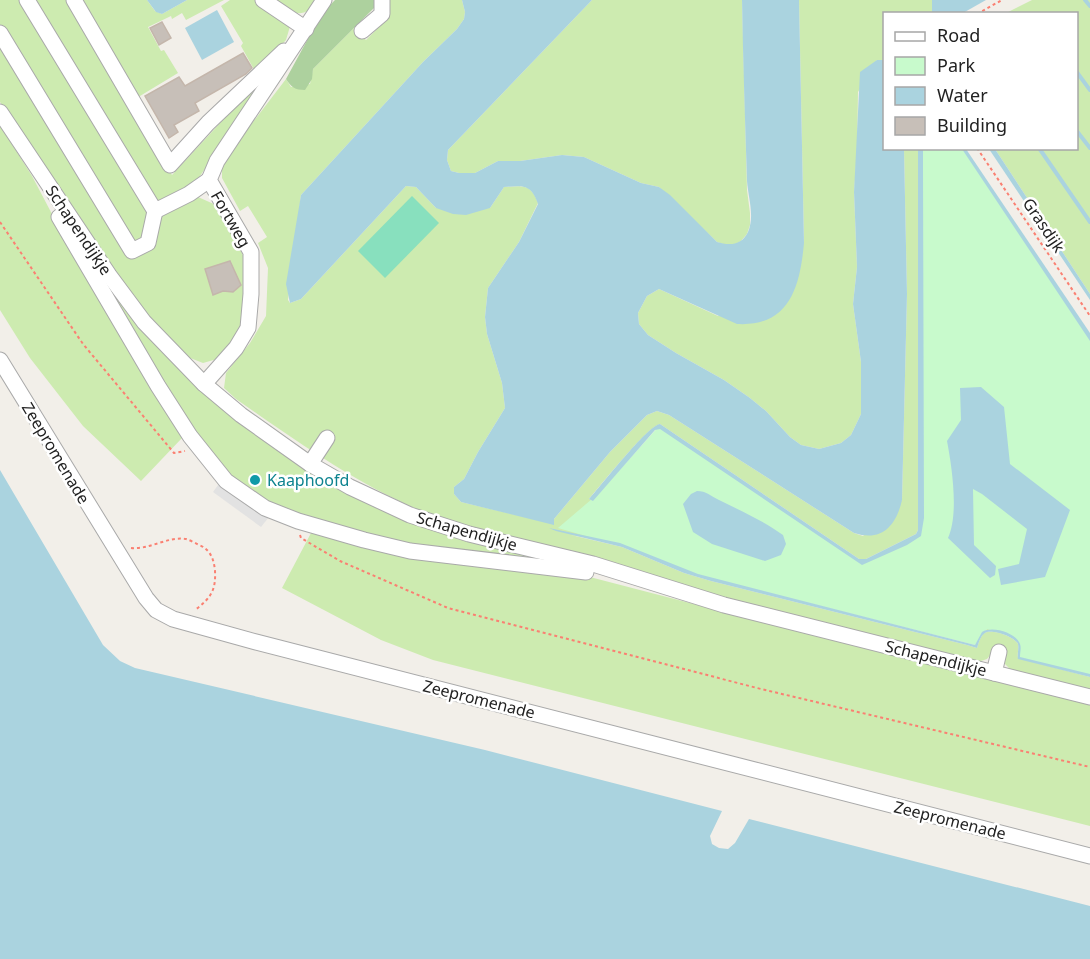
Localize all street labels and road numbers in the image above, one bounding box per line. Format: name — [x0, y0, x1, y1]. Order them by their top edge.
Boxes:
street label: Schapendijkje — [41, 181, 117, 279]
street label: Fortweg — [206, 187, 256, 251]
street label: Grasdijk — [1018, 193, 1070, 257]
street label: Zeepromenade — [17, 398, 95, 508]
street label: Schapendijkje — [414, 506, 520, 556]
street label: Schapendijkje — [883, 635, 989, 681]
street label: Zeepromenade — [421, 674, 537, 724]
street label: Zeepromenade — [892, 795, 1008, 845]

